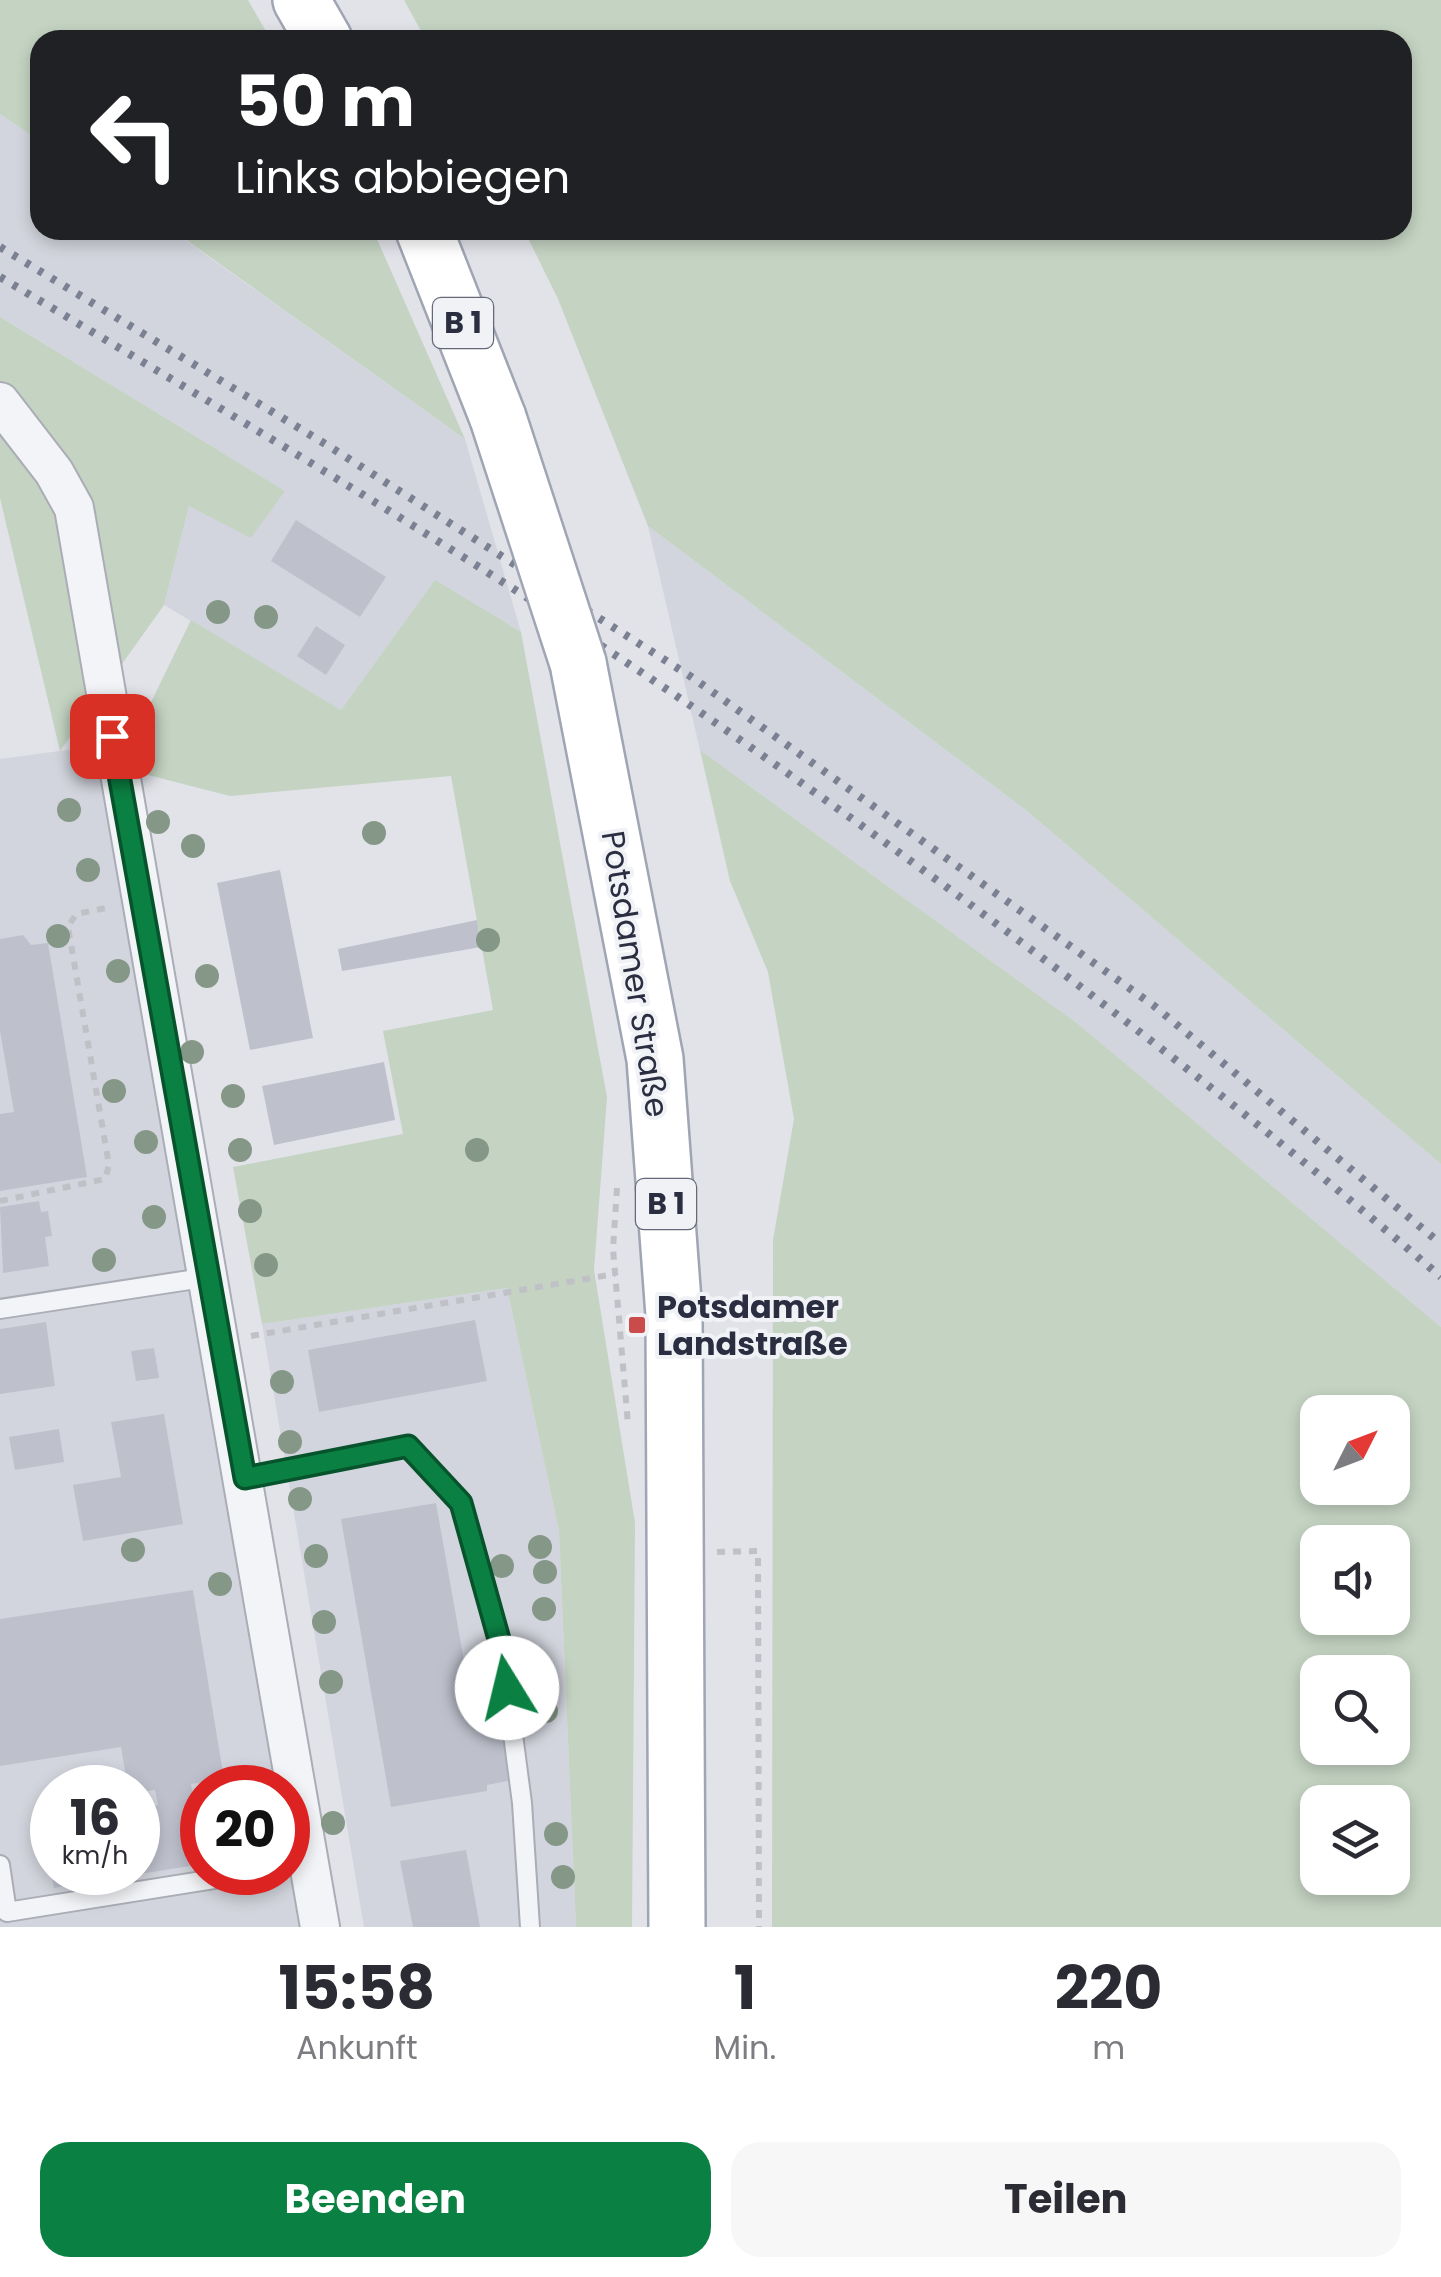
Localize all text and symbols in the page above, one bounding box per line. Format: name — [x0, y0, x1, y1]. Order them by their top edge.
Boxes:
text: 50 m — [235, 52, 415, 151]
icon: left — [70, 70, 200, 200]
text: Links abbiegen — [235, 146, 570, 209]
road number: B 1 — [433, 298, 493, 348]
pin — [70, 694, 155, 779]
icon: arrive — [85, 709, 140, 764]
street label: Potsdamer Straße — [591, 827, 680, 1120]
road number: B 1 — [636, 1179, 696, 1229]
place label: Potsdamer Landstraße — [657, 1284, 848, 1366]
marker: Potsdamer Landstraße — [626, 1314, 648, 1336]
north arrow — [1300, 1395, 1410, 1505]
map controls — [1300, 1395, 1410, 1895]
button: sound — [1300, 1525, 1410, 1635]
position arrow — [455, 1636, 559, 1740]
button: search — [1300, 1655, 1410, 1765]
speed limit sign: 20 — [180, 1765, 310, 1895]
text: 16 — [70, 1782, 120, 1853]
button: layers — [1300, 1785, 1410, 1895]
text: km/h — [62, 1838, 128, 1873]
text: 15:58 — [279, 1946, 435, 2030]
text: 1 — [734, 1946, 756, 2030]
text: 220 — [1055, 1946, 1162, 2030]
text: Ankunft — [296, 2025, 418, 2070]
text: Min. — [714, 2025, 776, 2070]
text: m — [1092, 2025, 1125, 2070]
button: Beenden — [40, 2142, 711, 2257]
button: Teilen — [731, 2142, 1401, 2257]

